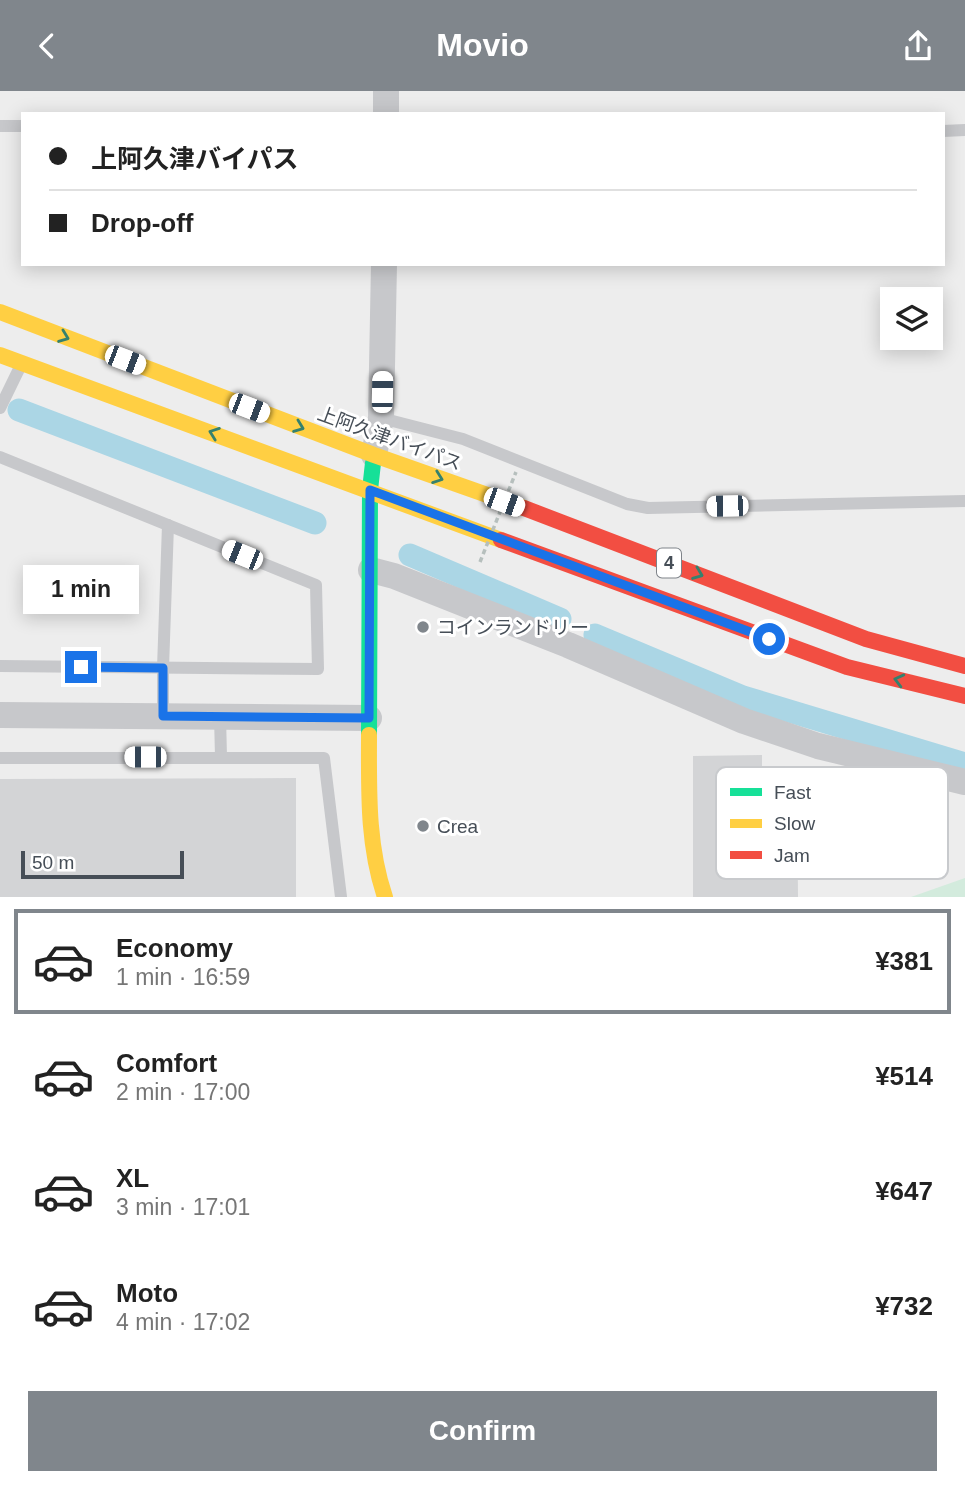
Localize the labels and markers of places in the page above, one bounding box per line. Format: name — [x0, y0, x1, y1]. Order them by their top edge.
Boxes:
place label: コインランドリー — [437, 617, 589, 638]
marker: コインランドリー — [415, 619, 431, 635]
place label: Crea — [437, 816, 479, 837]
marker: Crea — [415, 818, 431, 834]

